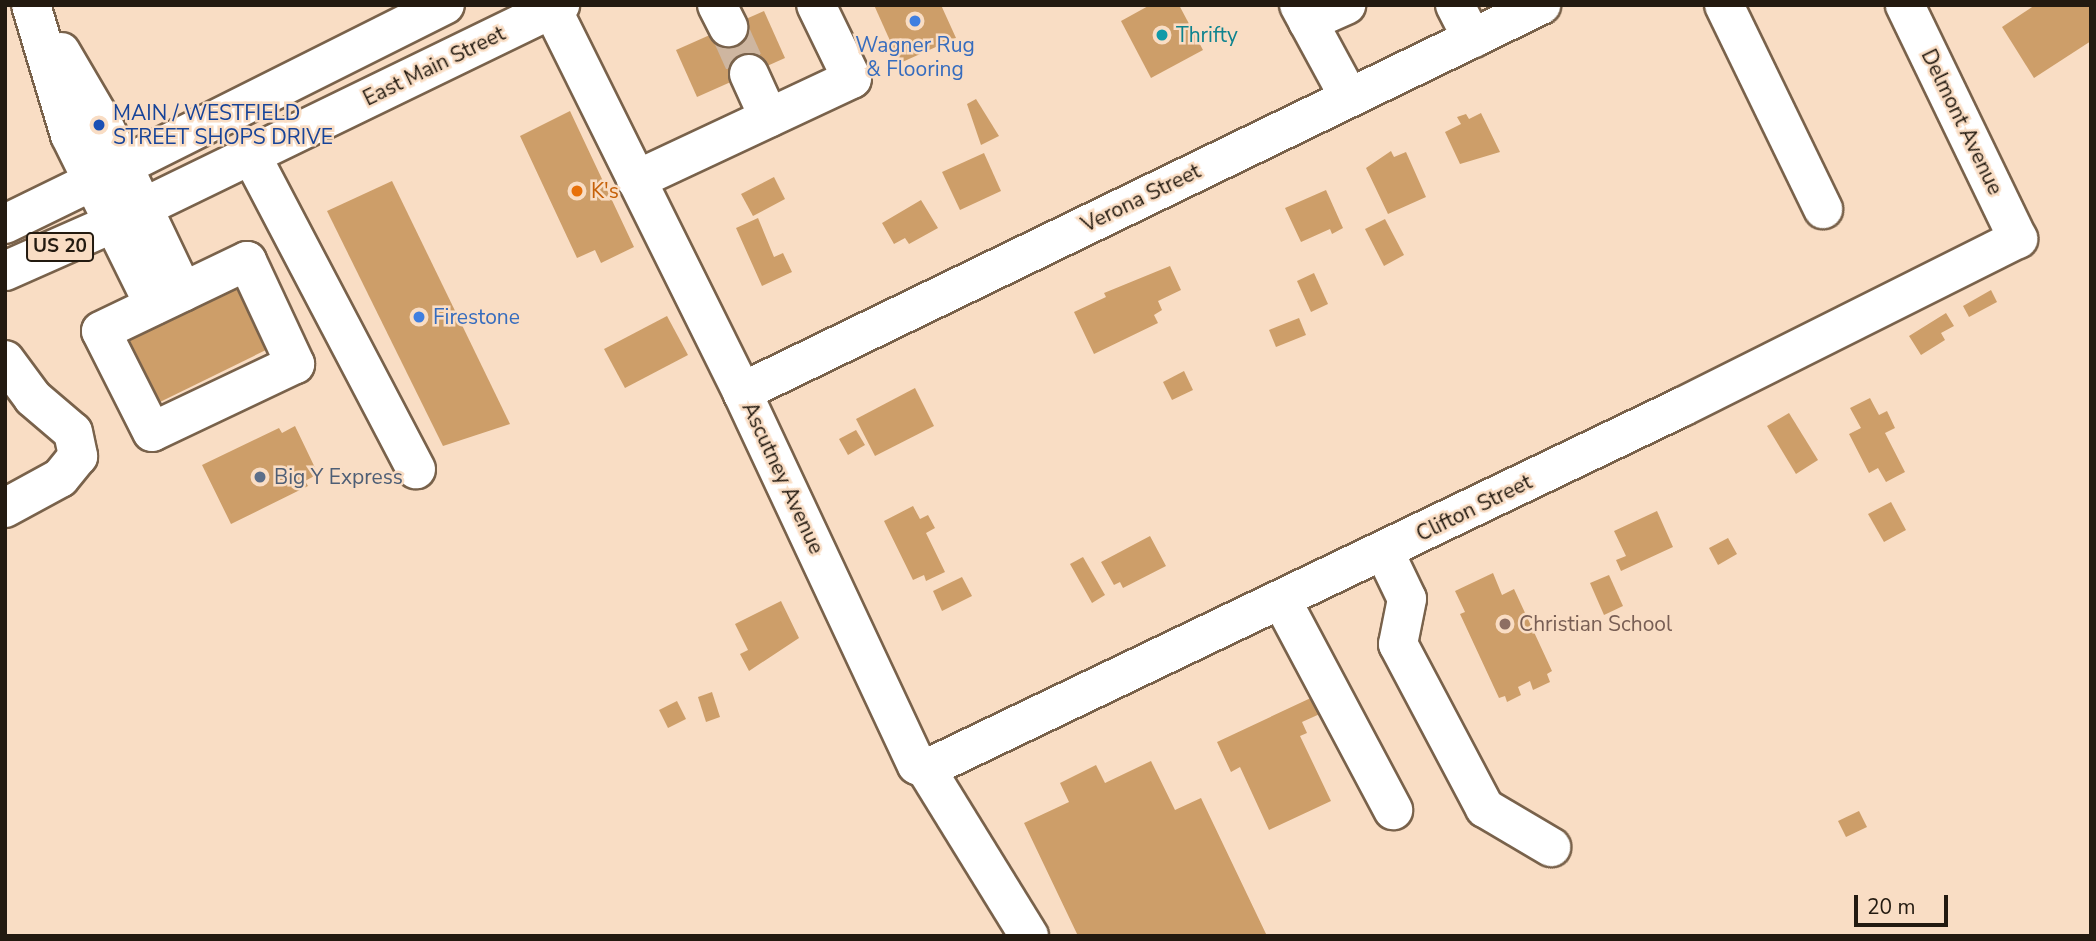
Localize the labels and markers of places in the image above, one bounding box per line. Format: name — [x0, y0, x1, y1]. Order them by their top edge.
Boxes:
marker: Wagner Rug & Flooring — [907, 13, 923, 29]
place label: Thrifty — [1176, 22, 1238, 48]
marker: Thrifty — [1154, 27, 1170, 43]
place label: Wagner Rug & Flooring — [855, 32, 975, 82]
place label: MAIN / WESTFIELD STREET SHOPS DRIVE — [113, 100, 333, 150]
marker: MAIN / WESTFIELD STREET SHOPS DRIVE — [91, 117, 107, 133]
place label: K's — [591, 178, 619, 204]
marker: K's — [569, 183, 585, 199]
place label: Firestone — [433, 304, 520, 330]
marker: Firestone — [411, 309, 427, 325]
place label: Big Y Express — [274, 464, 403, 490]
marker: Big Y Express — [252, 469, 268, 485]
place label: Christian School — [1519, 611, 1672, 637]
marker: Christian School — [1497, 616, 1513, 632]

